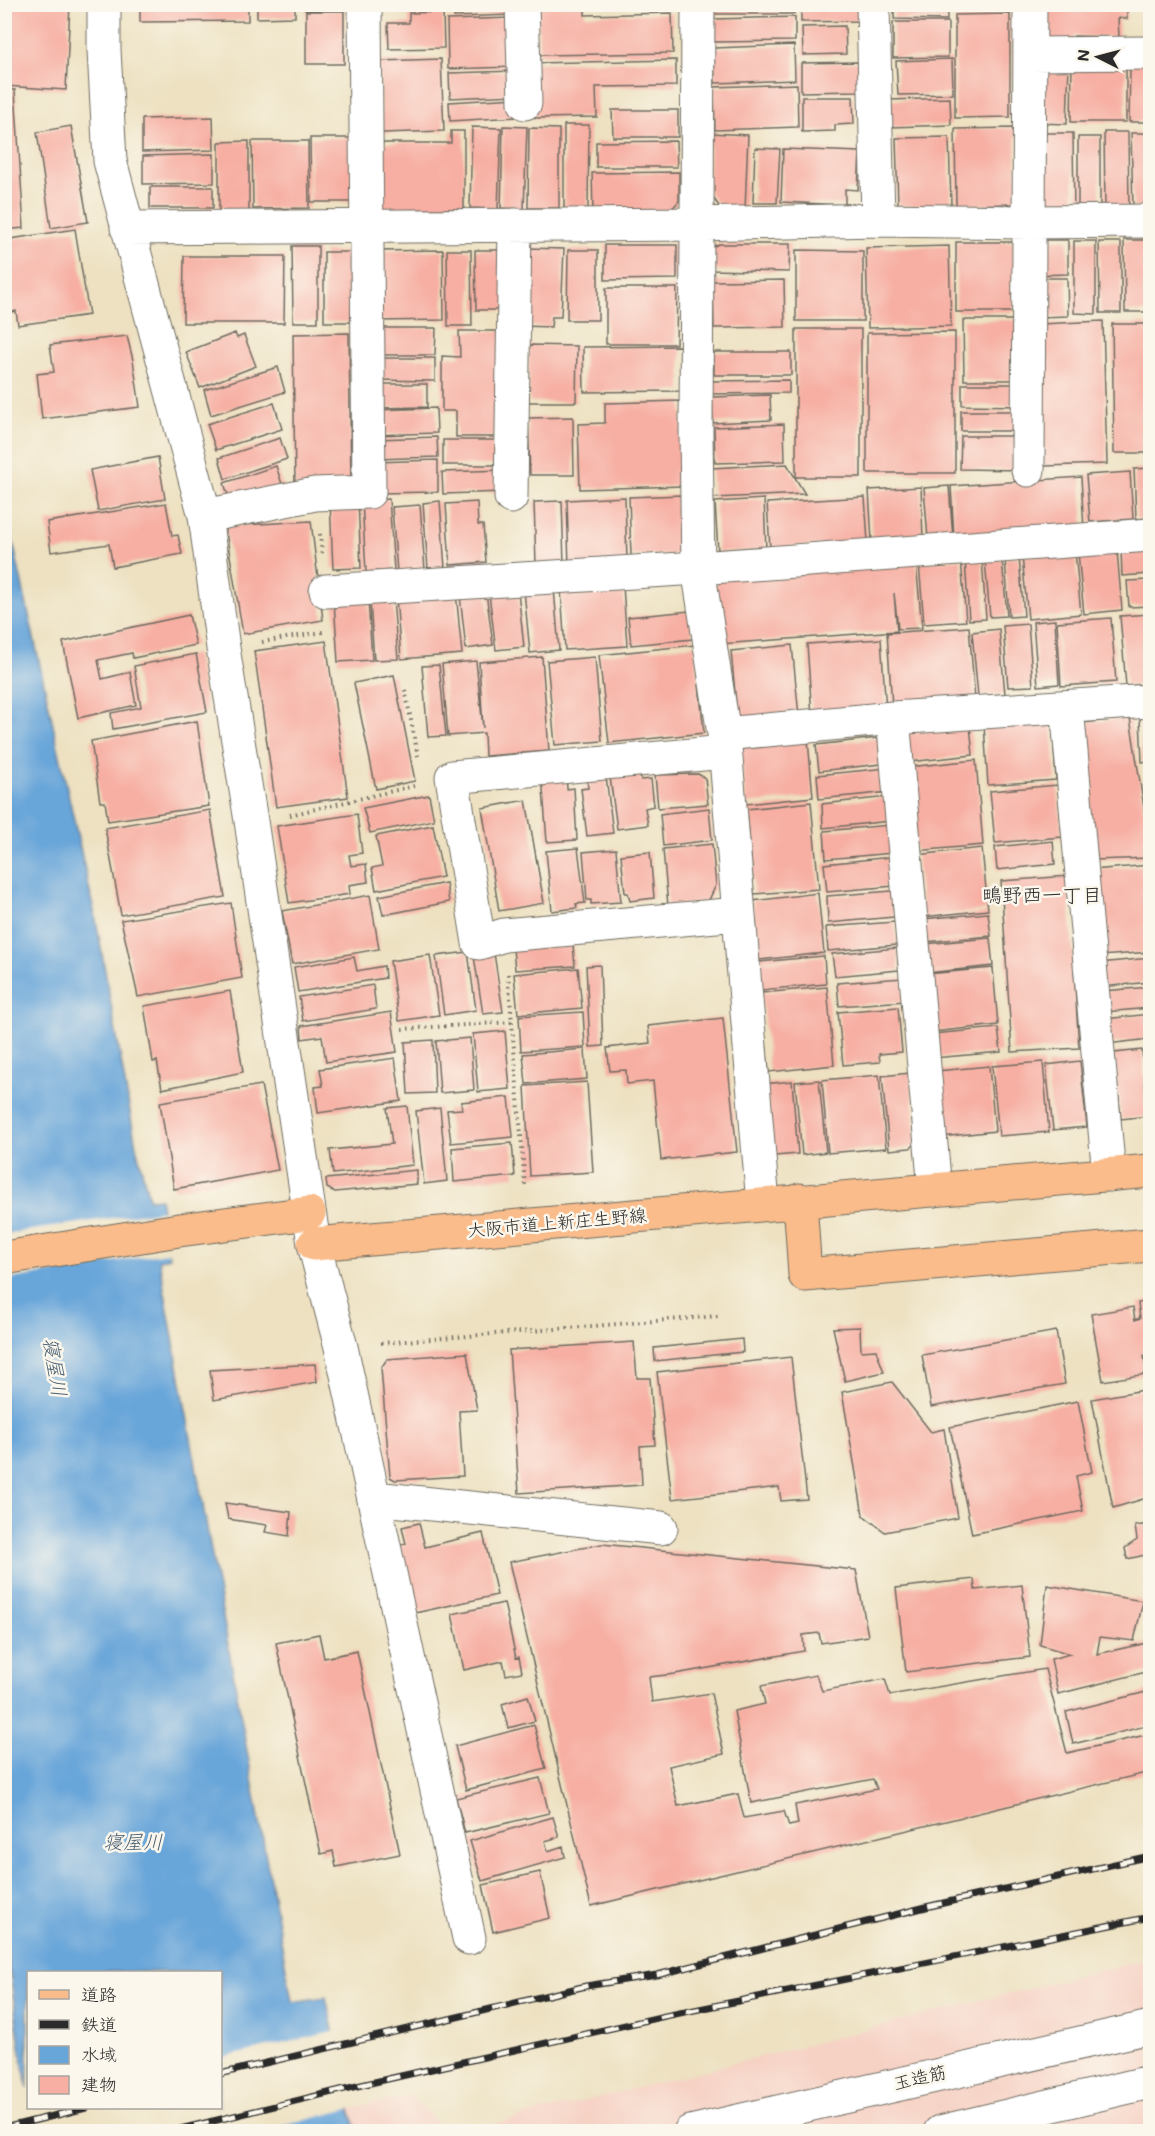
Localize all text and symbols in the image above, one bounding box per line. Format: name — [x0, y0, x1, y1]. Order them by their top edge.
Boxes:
north arrow — [1068, 27, 1128, 87]
text: N — [1072, 48, 1094, 63]
district label: 鴫野西一丁目 — [982, 881, 1102, 907]
street label: 大阪市道上新庄生野線 — [466, 1202, 648, 1242]
water label: 寝屋川 — [38, 1335, 74, 1399]
water label: 寝屋川 — [103, 1828, 163, 1854]
legend — [27, 1971, 222, 2109]
text: 道路 — [81, 1982, 117, 2006]
text: 鉄道 — [81, 2012, 117, 2036]
text: 水域 — [81, 2042, 117, 2066]
street label: 玉造筋 — [891, 2059, 949, 2095]
text: 建物 — [81, 2072, 117, 2096]

